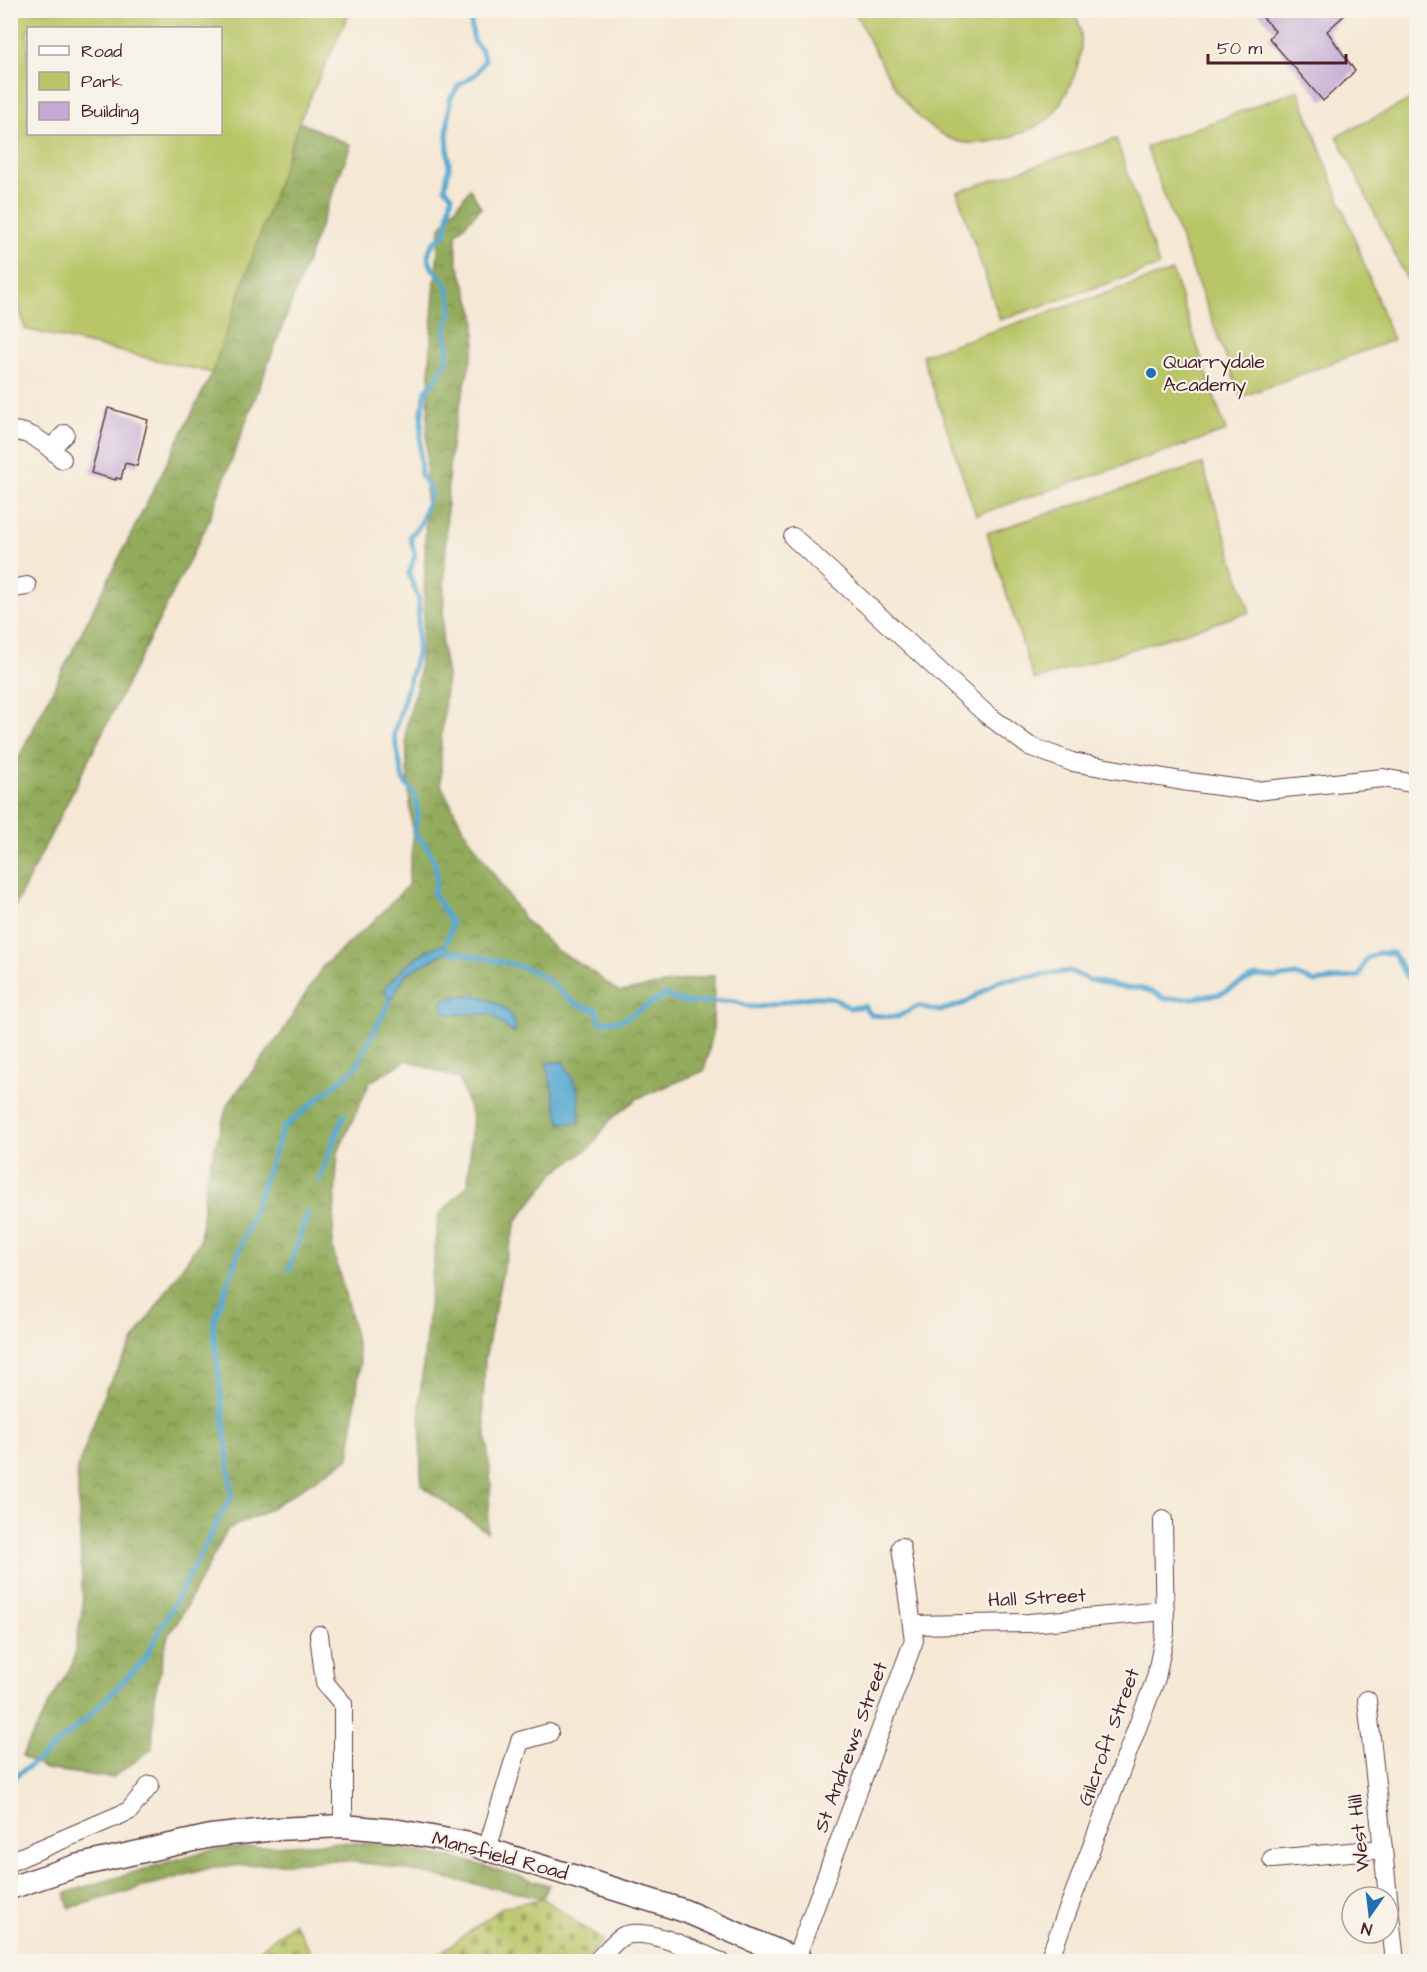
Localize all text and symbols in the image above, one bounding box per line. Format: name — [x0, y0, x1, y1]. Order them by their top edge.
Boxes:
legend — [27, 27, 222, 135]
scale bar — [1208, 27, 1346, 65]
text: 50 m — [1217, 36, 1262, 61]
text: Road — [81, 39, 122, 64]
text: Park — [81, 69, 123, 94]
text: Building — [81, 99, 139, 125]
place label: Quarrydale Academy — [1163, 348, 1265, 400]
marker: Quarrydale Academy — [1144, 366, 1158, 380]
street label: Hall Street — [987, 1581, 1087, 1615]
street label: St Andrews Street — [807, 1658, 895, 1836]
street label: Gilcroft Street — [1071, 1664, 1147, 1810]
street label: West Hill — [1341, 1793, 1377, 1873]
street label: Mansfield Road — [429, 1824, 571, 1888]
north arrow — [1340, 1885, 1400, 1945]
text: N — [1359, 1917, 1374, 1940]

